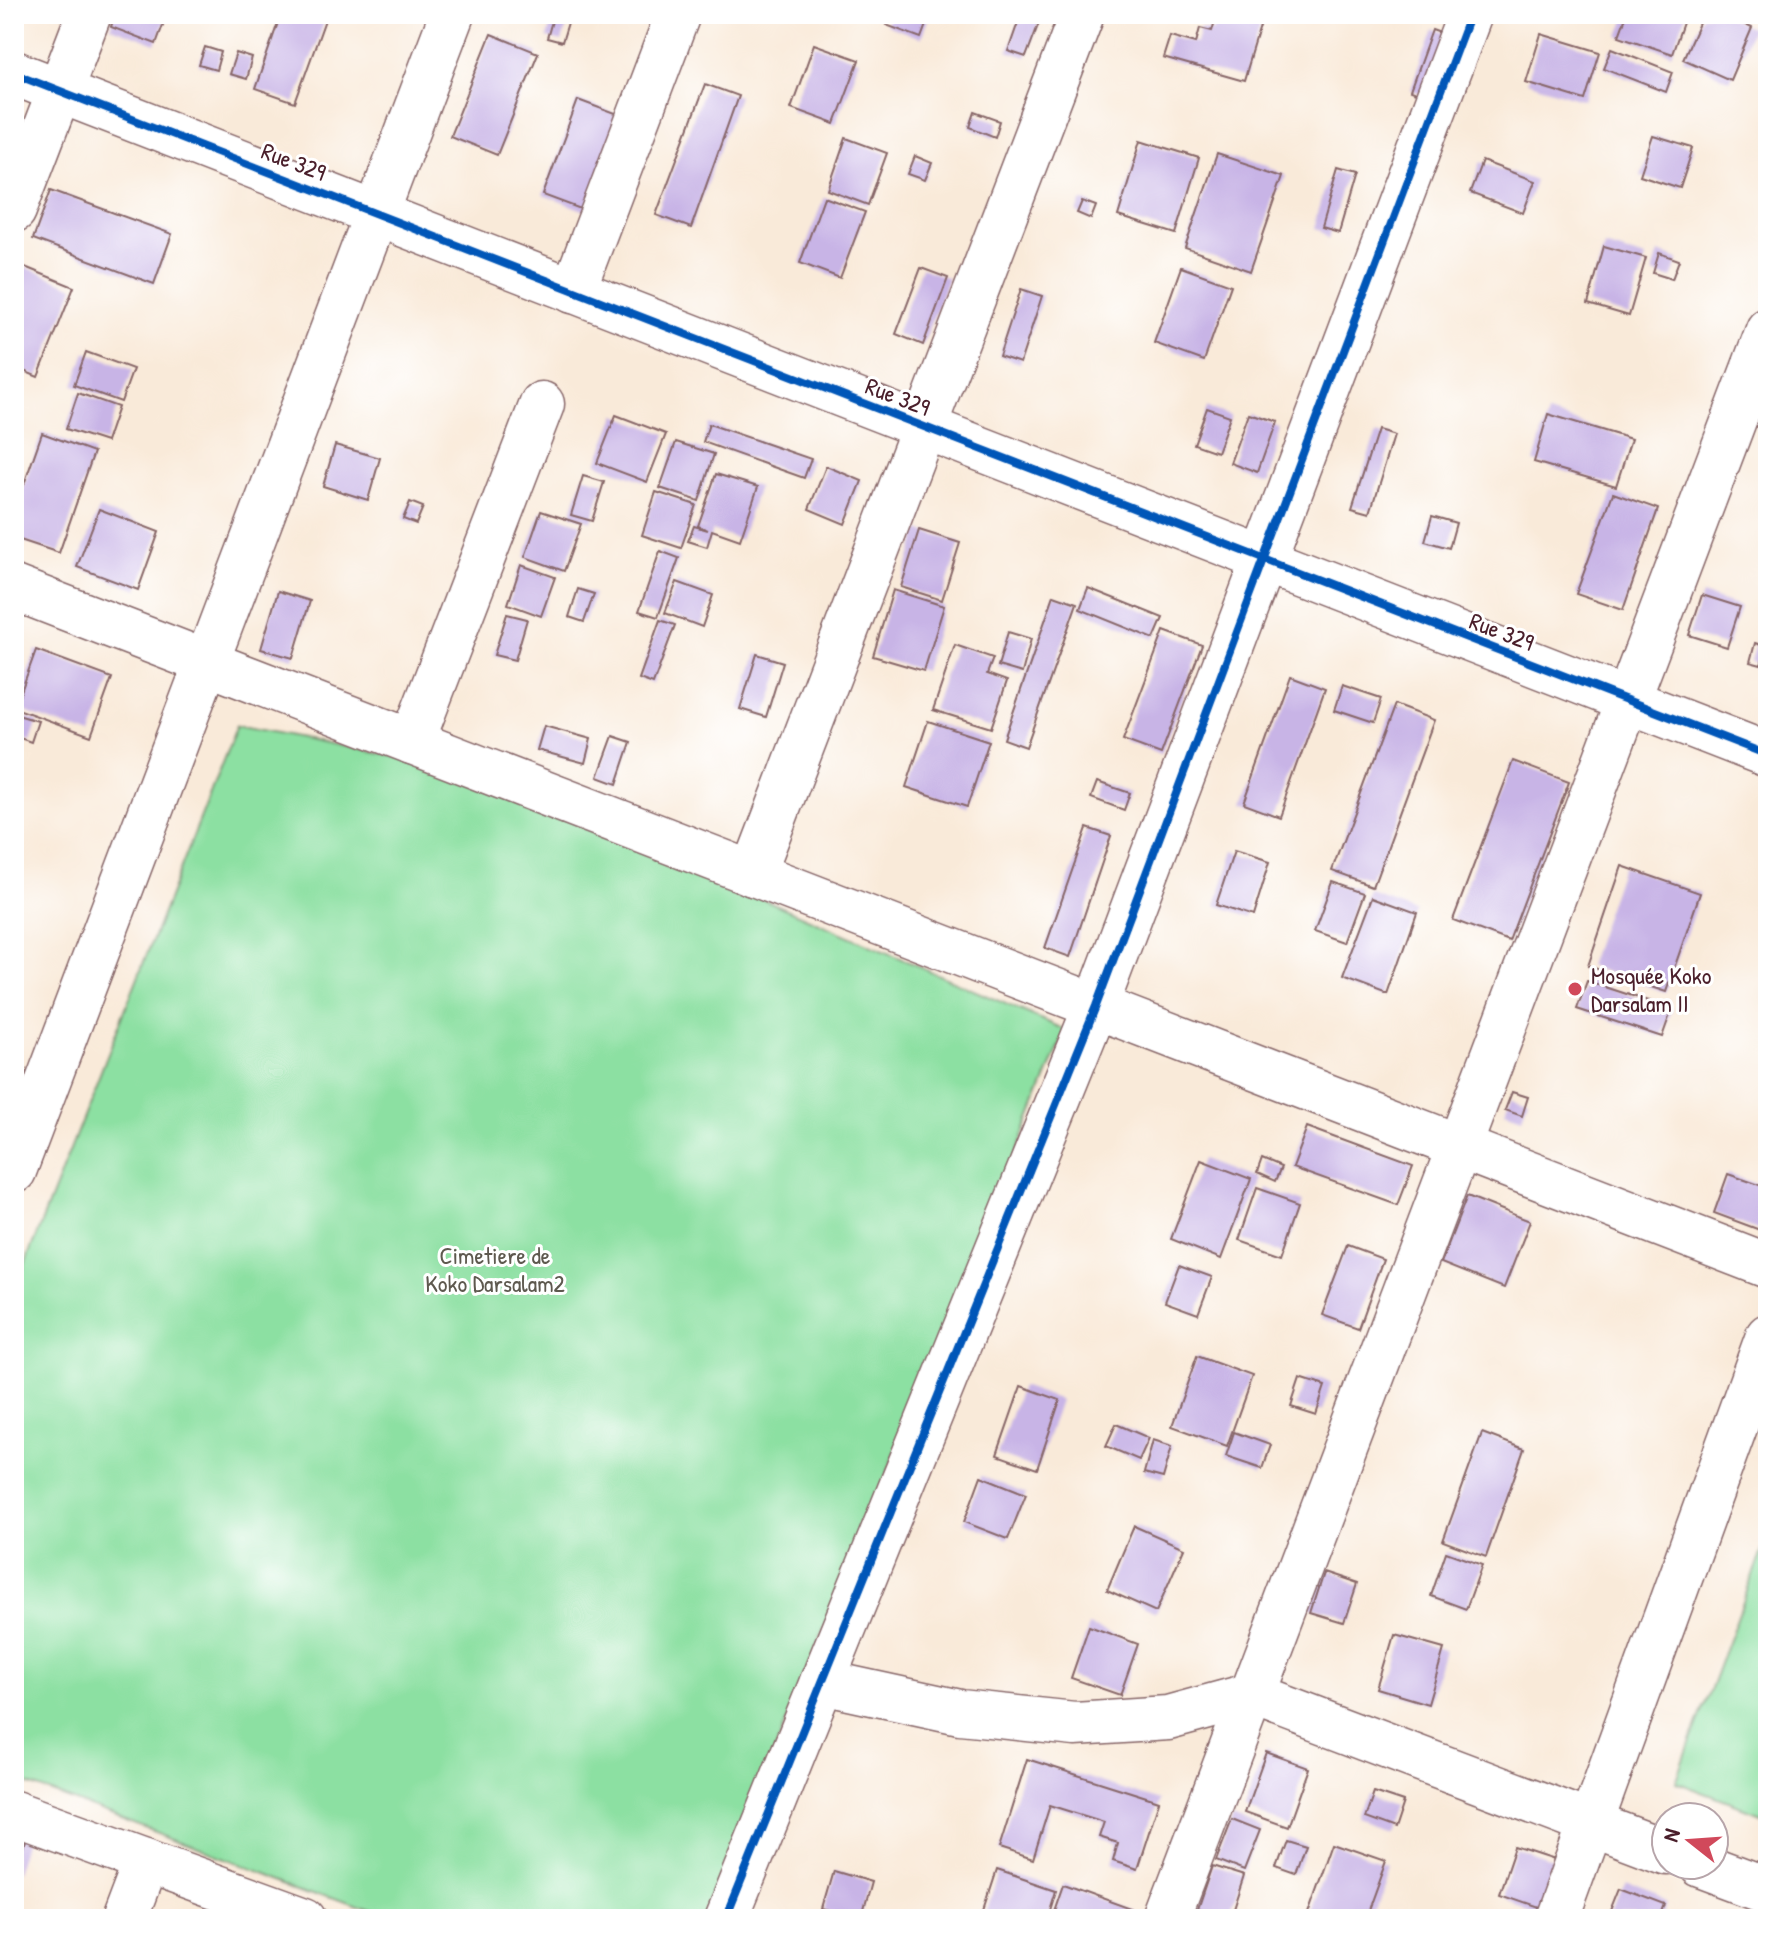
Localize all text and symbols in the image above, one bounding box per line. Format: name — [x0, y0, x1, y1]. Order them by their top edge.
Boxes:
street label: Rue 329 — [257, 134, 331, 188]
street label: Rue 329 — [861, 369, 935, 423]
street label: Rue 329 — [1465, 604, 1539, 658]
place label: Mosquée Koko Darsalam II — [1591, 959, 1712, 1019]
marker: Mosquée Koko Darsalam II — [1566, 980, 1584, 998]
park label: Cimetiere de Koko Darsalam2 — [425, 1239, 565, 1299]
north arrow — [1650, 1801, 1730, 1881]
text: N — [1655, 1825, 1687, 1845]

